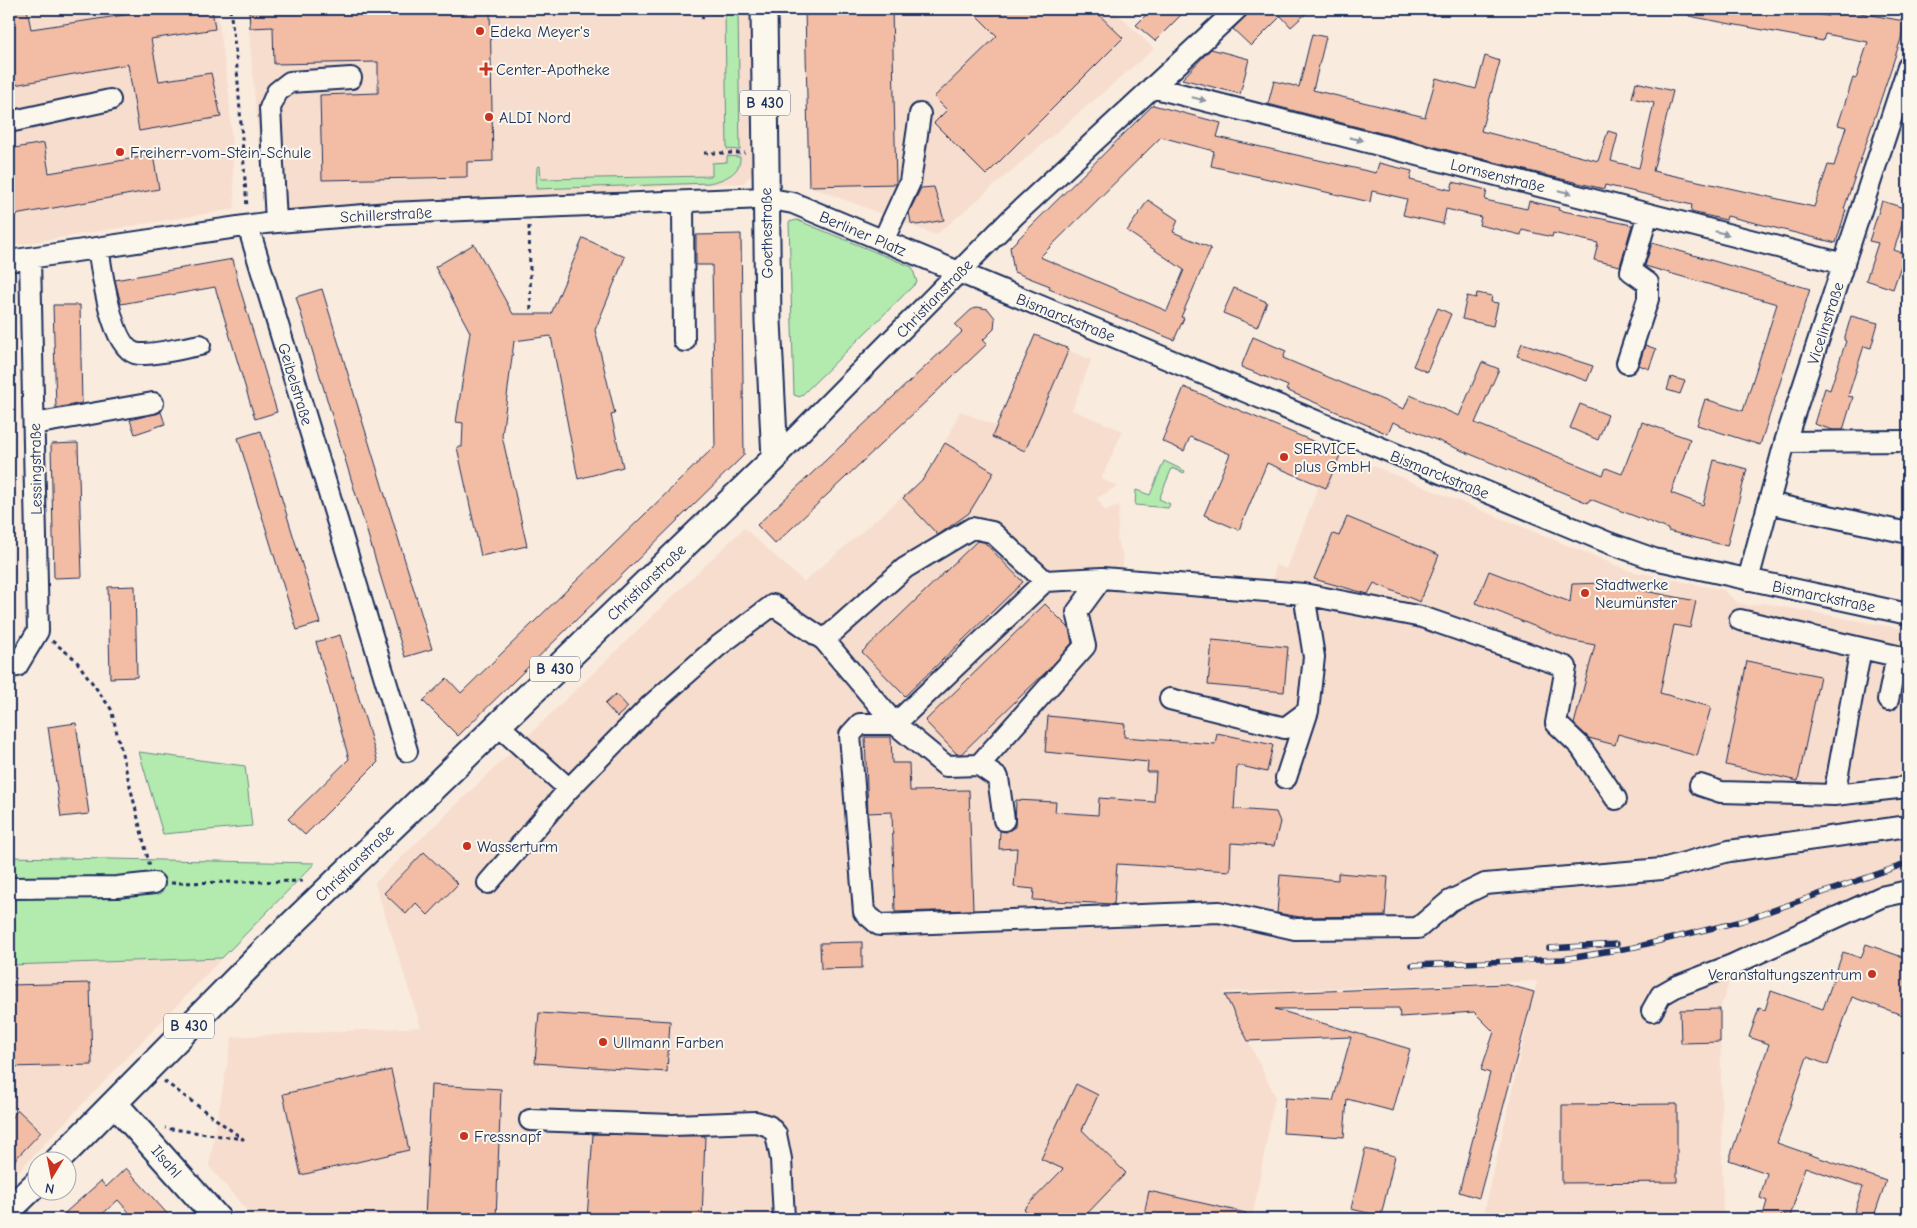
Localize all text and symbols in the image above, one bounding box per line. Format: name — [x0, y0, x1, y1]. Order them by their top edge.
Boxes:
place label: Edeka Meyer's — [490, 23, 590, 41]
marker: Edeka Meyer's — [474, 25, 486, 37]
place label: Center-Apotheke — [496, 61, 610, 79]
marker: Center-Apotheke — [480, 63, 492, 75]
road number: B 430 — [740, 90, 790, 116]
one-way arrow — [1191, 95, 1206, 103]
place label: ALDI Nord — [499, 109, 571, 127]
marker: ALDI Nord — [483, 111, 495, 123]
one-way arrow — [1349, 135, 1364, 143]
place label: Freiherr-vom-Stein-Schule — [130, 144, 311, 162]
marker: Freiherr-vom-Stein-Schule — [114, 146, 126, 158]
street label: Lornsenstraße — [1449, 156, 1547, 196]
street label: Goethestraße — [757, 187, 777, 279]
one-way arrow — [1557, 189, 1572, 197]
street label: Schillerstraße — [340, 204, 433, 226]
street label: Berliner Platz — [817, 208, 909, 260]
one-way arrow — [1714, 229, 1729, 237]
street label: Christianstraße — [893, 256, 977, 342]
street label: Vicelinstraße — [1804, 280, 1848, 367]
street label: Bismarckstraße — [1014, 290, 1118, 346]
street label: Geibelstraße — [274, 341, 316, 428]
street label: Lessingstraße — [26, 423, 46, 515]
place label: SERVICE plus GmbH — [1294, 440, 1371, 476]
street label: Bismarckstraße — [1388, 447, 1492, 503]
marker: SERVICE plus GmbH — [1278, 451, 1290, 463]
street label: Christianstraße — [604, 541, 690, 625]
place label: Stadtwerke Neumünster — [1595, 576, 1678, 612]
street label: Bismarckstraße — [1771, 577, 1877, 617]
marker: Stadtwerke Neumünster — [1579, 587, 1591, 599]
road number: B 430 — [530, 656, 580, 682]
street label: Christianstraße — [312, 822, 398, 906]
place label: Wasserturm — [477, 838, 558, 856]
marker: Wasserturm — [461, 840, 473, 852]
place label: Veranstaltungszentrum — [1708, 966, 1862, 984]
marker: Veranstaltungszentrum — [1866, 968, 1878, 980]
road number: B 430 — [164, 1014, 214, 1038]
place label: Ullmann Farben — [613, 1034, 724, 1052]
marker: Ullmann Farben — [597, 1036, 609, 1048]
place label: Fressnapf — [474, 1128, 542, 1146]
marker: Fressnapf — [458, 1130, 470, 1142]
street label: Ilsahl — [147, 1142, 185, 1181]
north arrow — [28, 1150, 78, 1200]
text: N — [44, 1179, 56, 1197]

